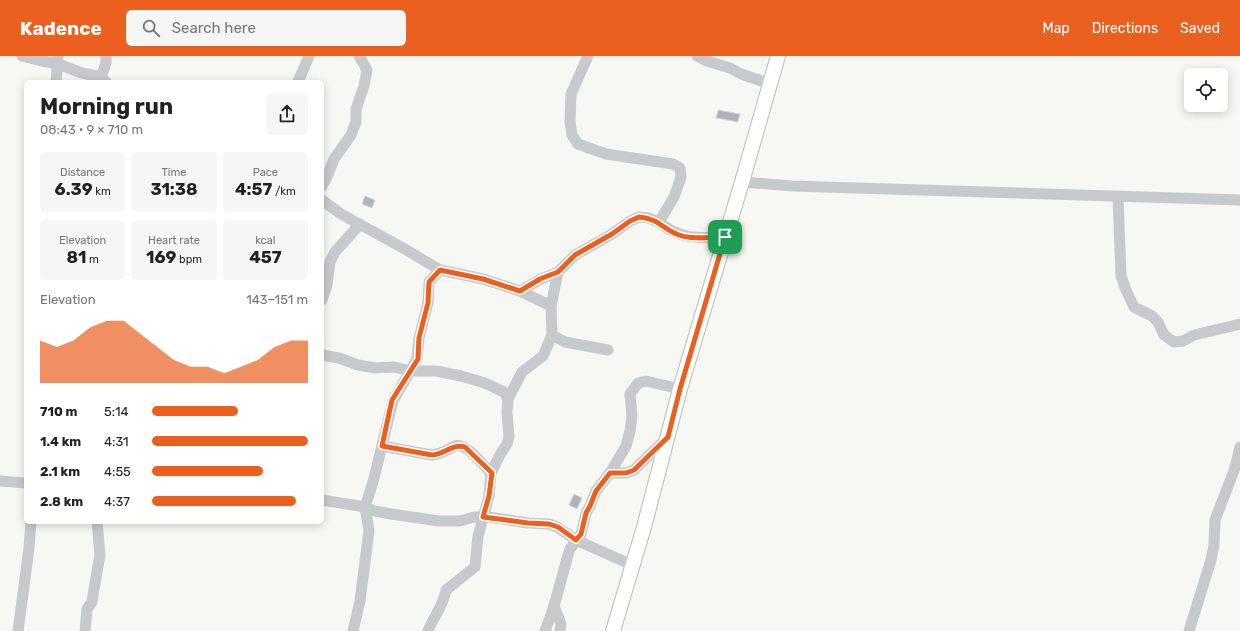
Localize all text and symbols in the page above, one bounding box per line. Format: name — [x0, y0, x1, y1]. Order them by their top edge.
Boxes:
search box — [126, 10, 406, 46]
text: Kadence — [20, 17, 102, 40]
icon: search — [140, 17, 162, 39]
text: Search here — [172, 19, 256, 37]
text: Map — [1043, 20, 1070, 37]
text: Directions — [1092, 20, 1158, 37]
text: Saved — [1180, 20, 1220, 37]
map controls — [1184, 68, 1228, 112]
button: locate — [1184, 68, 1228, 112]
text: Morning run — [40, 93, 173, 120]
button: share — [266, 93, 308, 135]
text: 08:43 · 9 × 710 m — [40, 122, 143, 137]
text: Distance — [60, 166, 105, 179]
text: Time — [162, 166, 186, 179]
text: Pace — [253, 166, 278, 179]
text: 6.39 — [55, 179, 93, 199]
text: 31:38 — [150, 179, 198, 199]
text: 4:57 — [235, 179, 272, 199]
text: km — [93, 185, 111, 198]
text: /km — [272, 185, 296, 198]
pin — [708, 220, 742, 254]
icon: arrive — [714, 226, 736, 248]
text: Elevation — [59, 234, 106, 247]
text: Heart rate — [148, 234, 200, 247]
text: kcal — [255, 234, 275, 247]
text: 81 — [66, 247, 86, 267]
text: 169 — [146, 247, 176, 267]
text: 457 — [249, 247, 282, 267]
text: m — [86, 253, 99, 266]
text: bpm — [176, 253, 202, 266]
text: Elevation — [40, 292, 96, 307]
text: 143–151 m — [246, 292, 308, 307]
text: 710 m — [40, 404, 77, 419]
text: 5:14 — [104, 404, 129, 419]
text: 1.4 km — [40, 434, 81, 449]
text: 4:31 — [104, 434, 129, 449]
text: 2.1 km — [40, 464, 80, 479]
text: 4:55 — [104, 464, 131, 479]
text: 2.8 km — [40, 494, 83, 509]
text: 4:37 — [104, 494, 130, 509]

